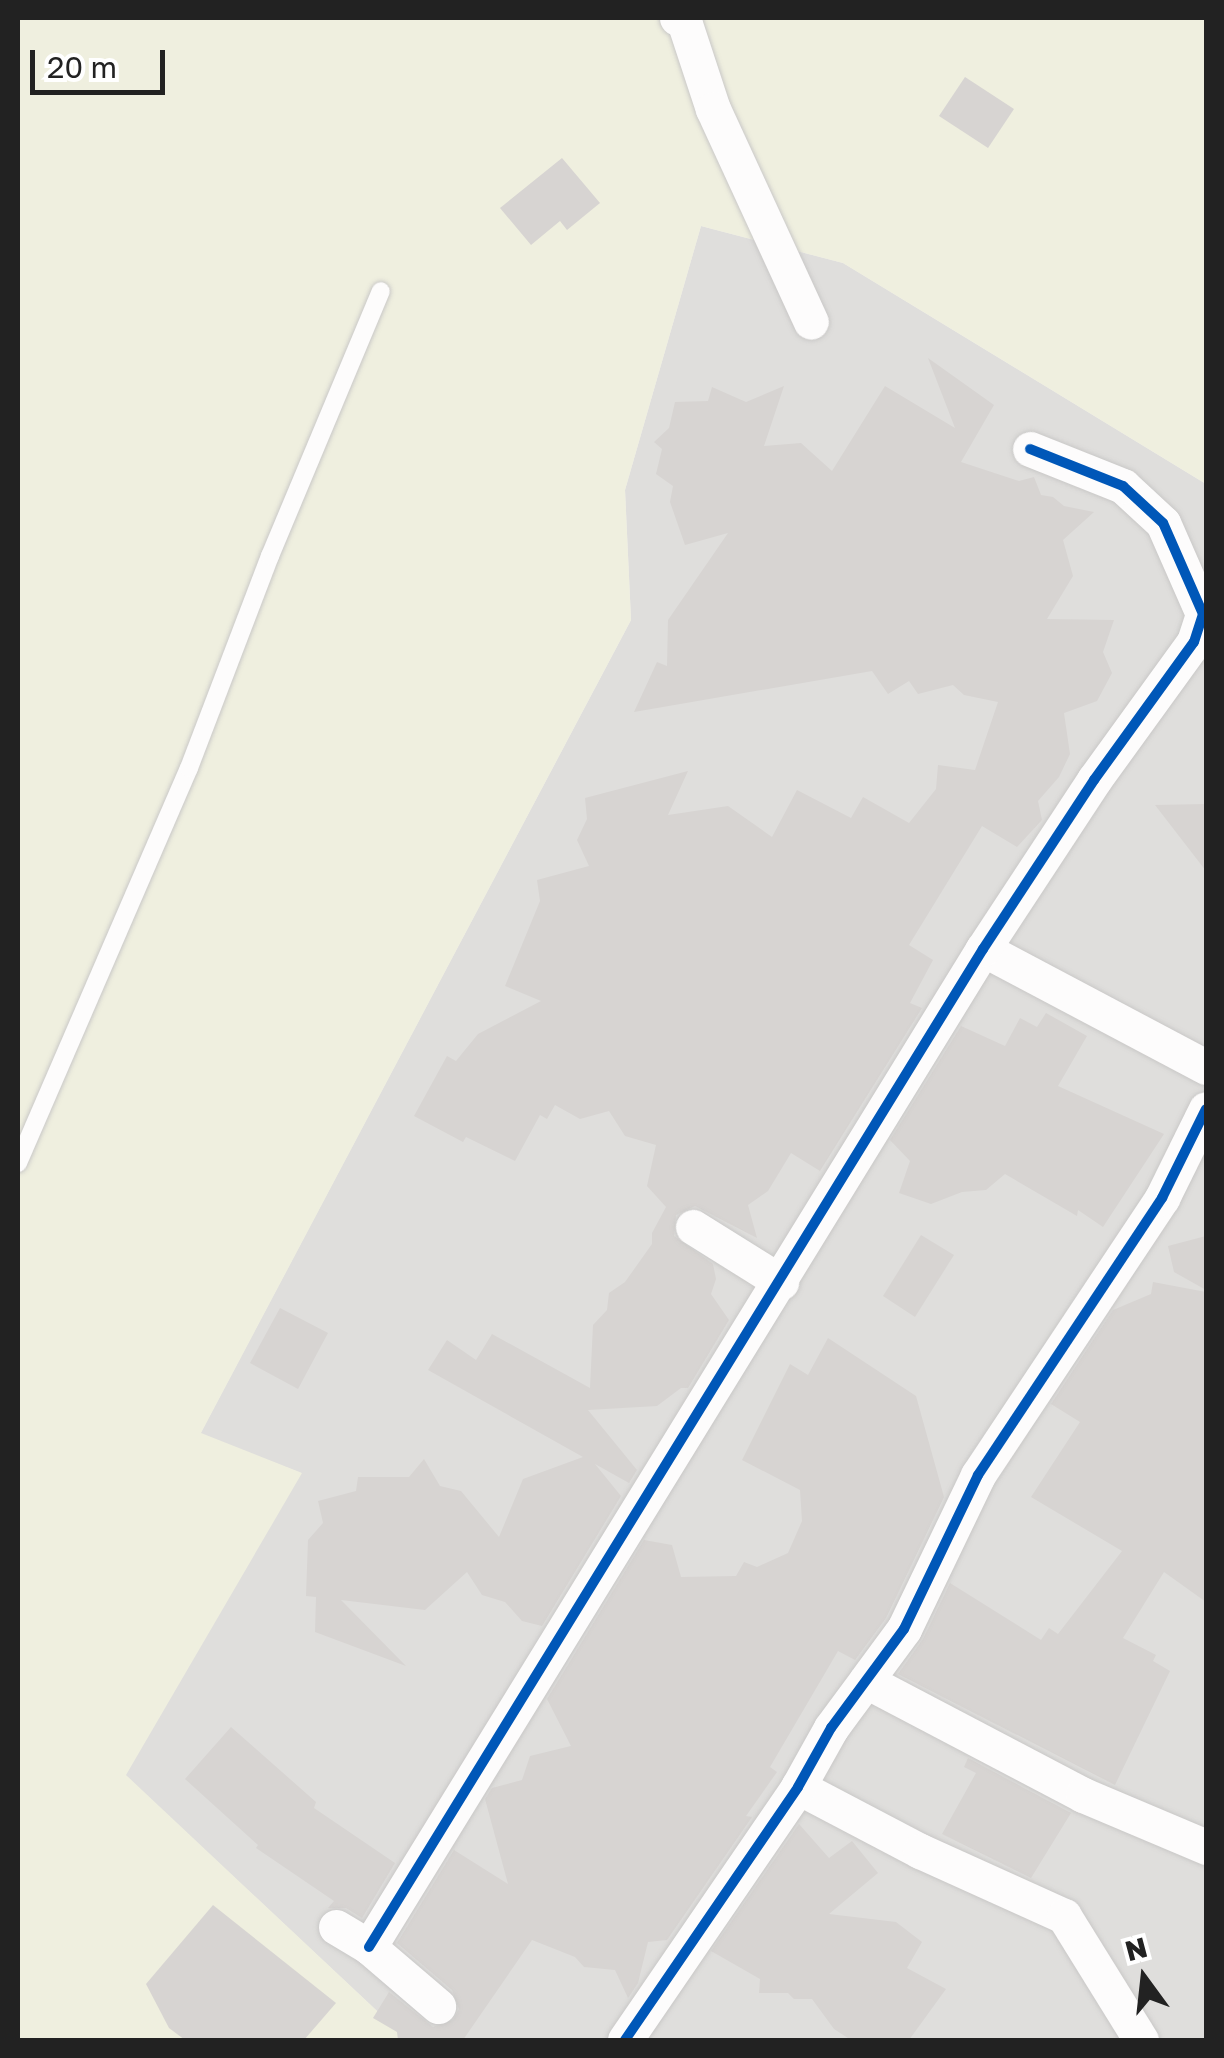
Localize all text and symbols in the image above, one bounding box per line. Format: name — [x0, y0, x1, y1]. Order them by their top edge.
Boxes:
scale bar — [35, 30, 170, 92]
text: 20 m — [47, 49, 117, 85]
north arrow — [1094, 1928, 1194, 2028]
text: N — [1122, 1930, 1151, 1967]

